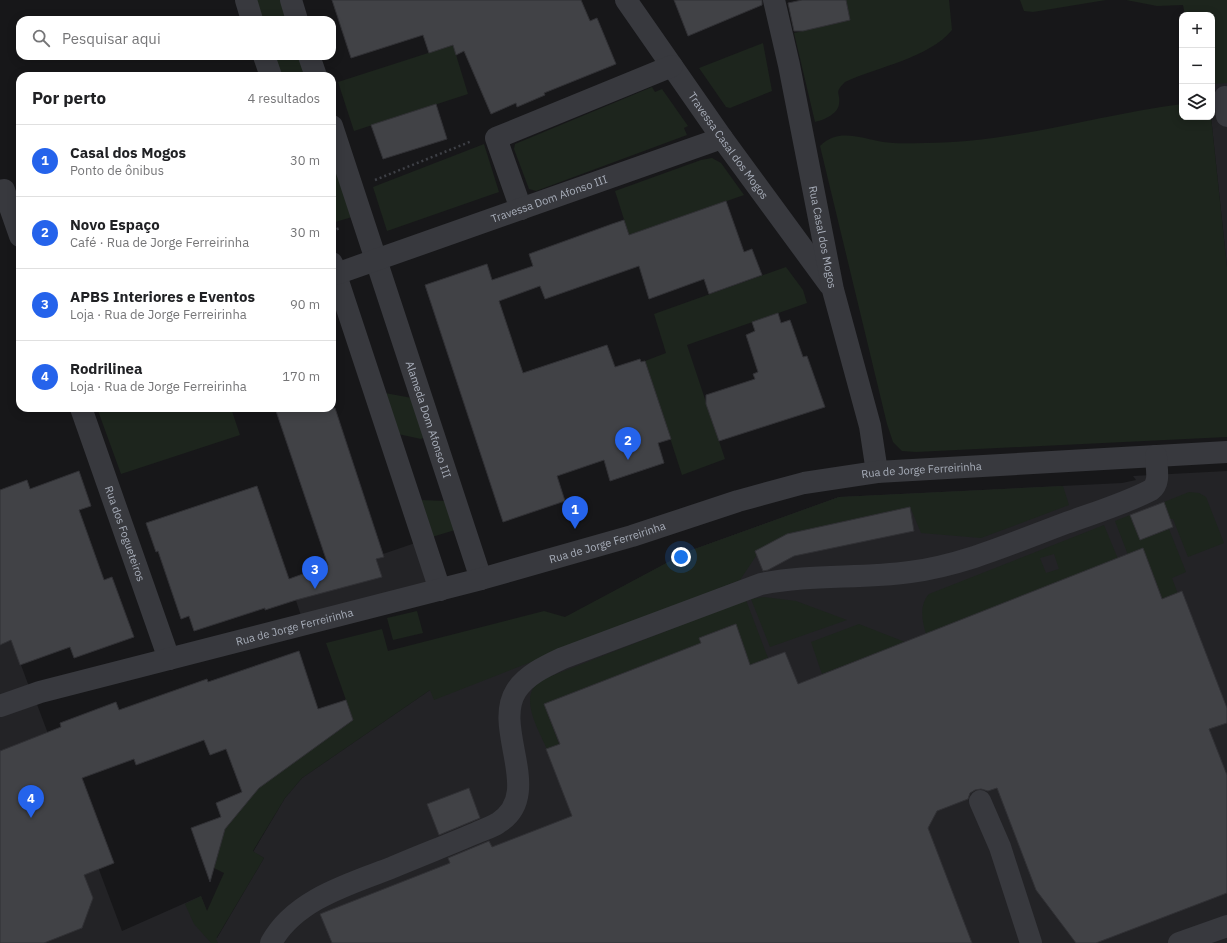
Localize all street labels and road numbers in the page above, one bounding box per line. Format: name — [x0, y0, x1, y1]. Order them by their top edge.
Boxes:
street label: Travessa Casal dos Mogos — [685, 89, 772, 202]
street label: Travessa Dom Afonso III — [489, 172, 609, 226]
street label: Rua Casal dos Mogos — [806, 185, 840, 290]
street label: Alameda Dom Afonso III — [403, 359, 454, 480]
street label: Rua de Jorge Ferreirinha — [860, 459, 982, 481]
street label: Rua dos Fogueteiros — [102, 484, 148, 583]
street label: Rua de Jorge Ferreirinha — [547, 518, 667, 566]
street label: Rua de Jorge Ferreirinha — [234, 605, 355, 649]

